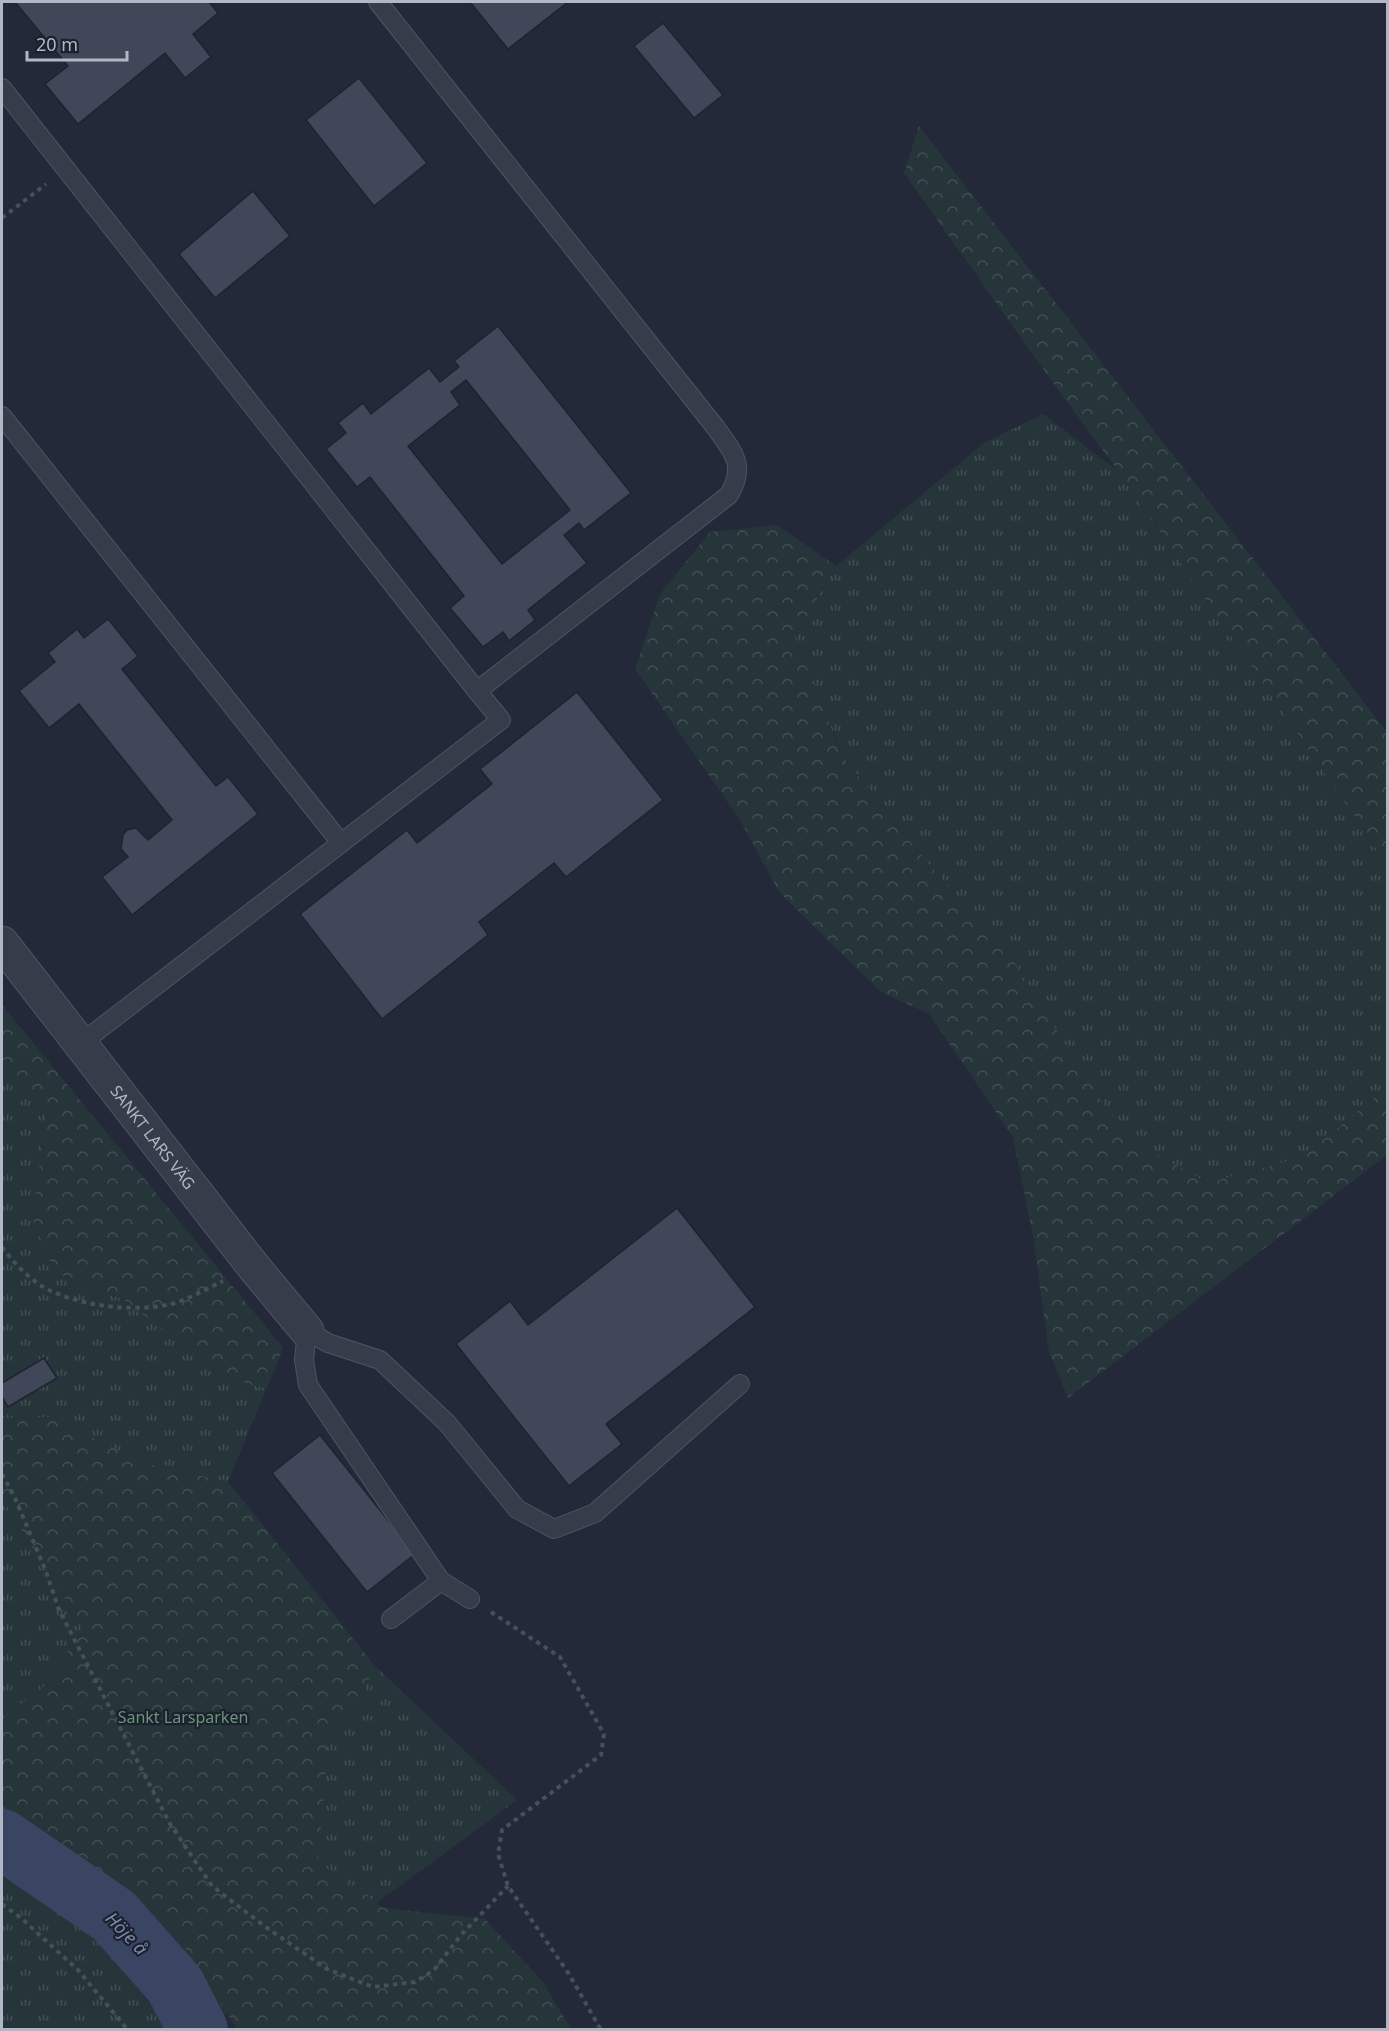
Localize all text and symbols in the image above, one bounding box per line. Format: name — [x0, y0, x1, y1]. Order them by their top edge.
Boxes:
scale bar — [27, 24, 128, 62]
text: 20 m — [36, 32, 78, 56]
street label: SANKT LARS VÄG — [106, 1081, 200, 1194]
park label: Sankt Larsparken — [118, 1706, 248, 1728]
water label: Höje å — [101, 1906, 153, 1960]

